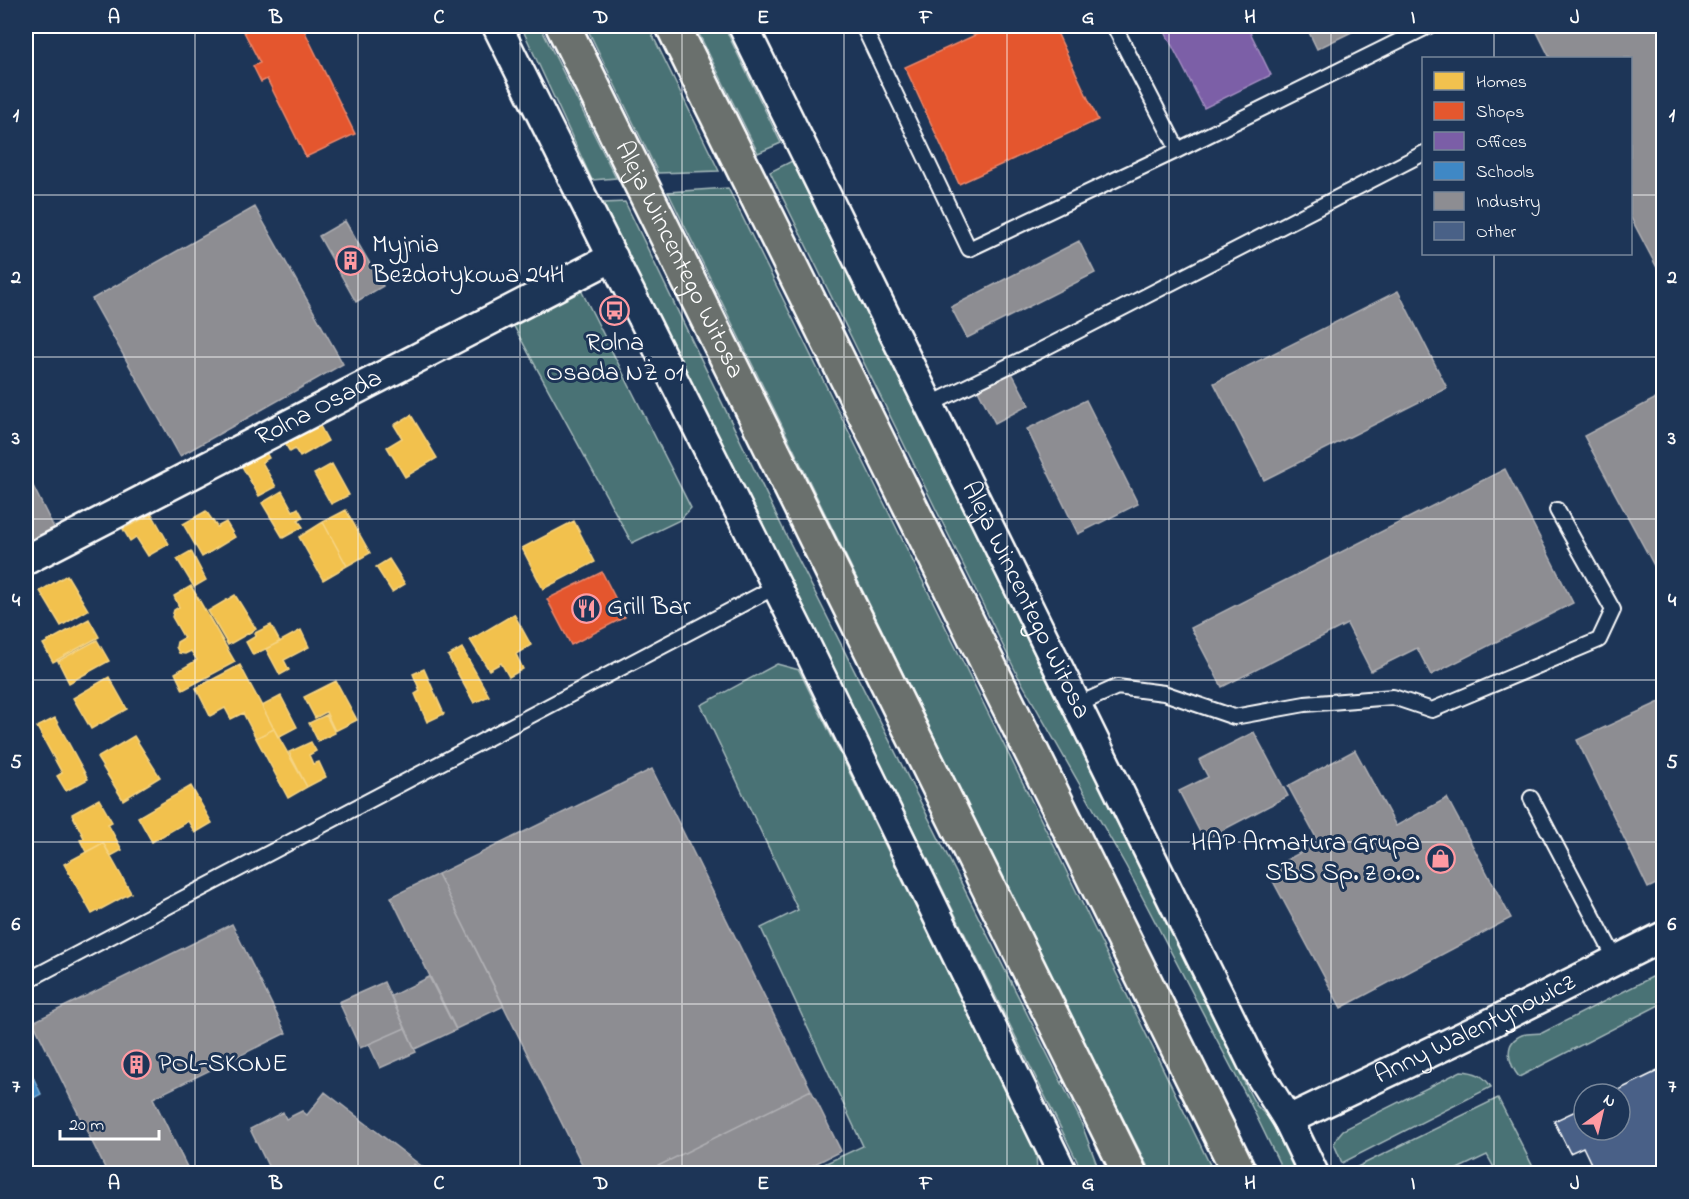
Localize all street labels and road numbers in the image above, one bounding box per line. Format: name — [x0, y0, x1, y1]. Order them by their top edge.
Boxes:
street label: Aleja Wincentego Witosa — [604, 135, 753, 385]
street label: Rolna Osada — [249, 360, 389, 457]
street label: Aleja Wincentego Witosa — [951, 475, 1100, 726]
street label: Anny Walentynowicz — [1369, 964, 1582, 1095]

